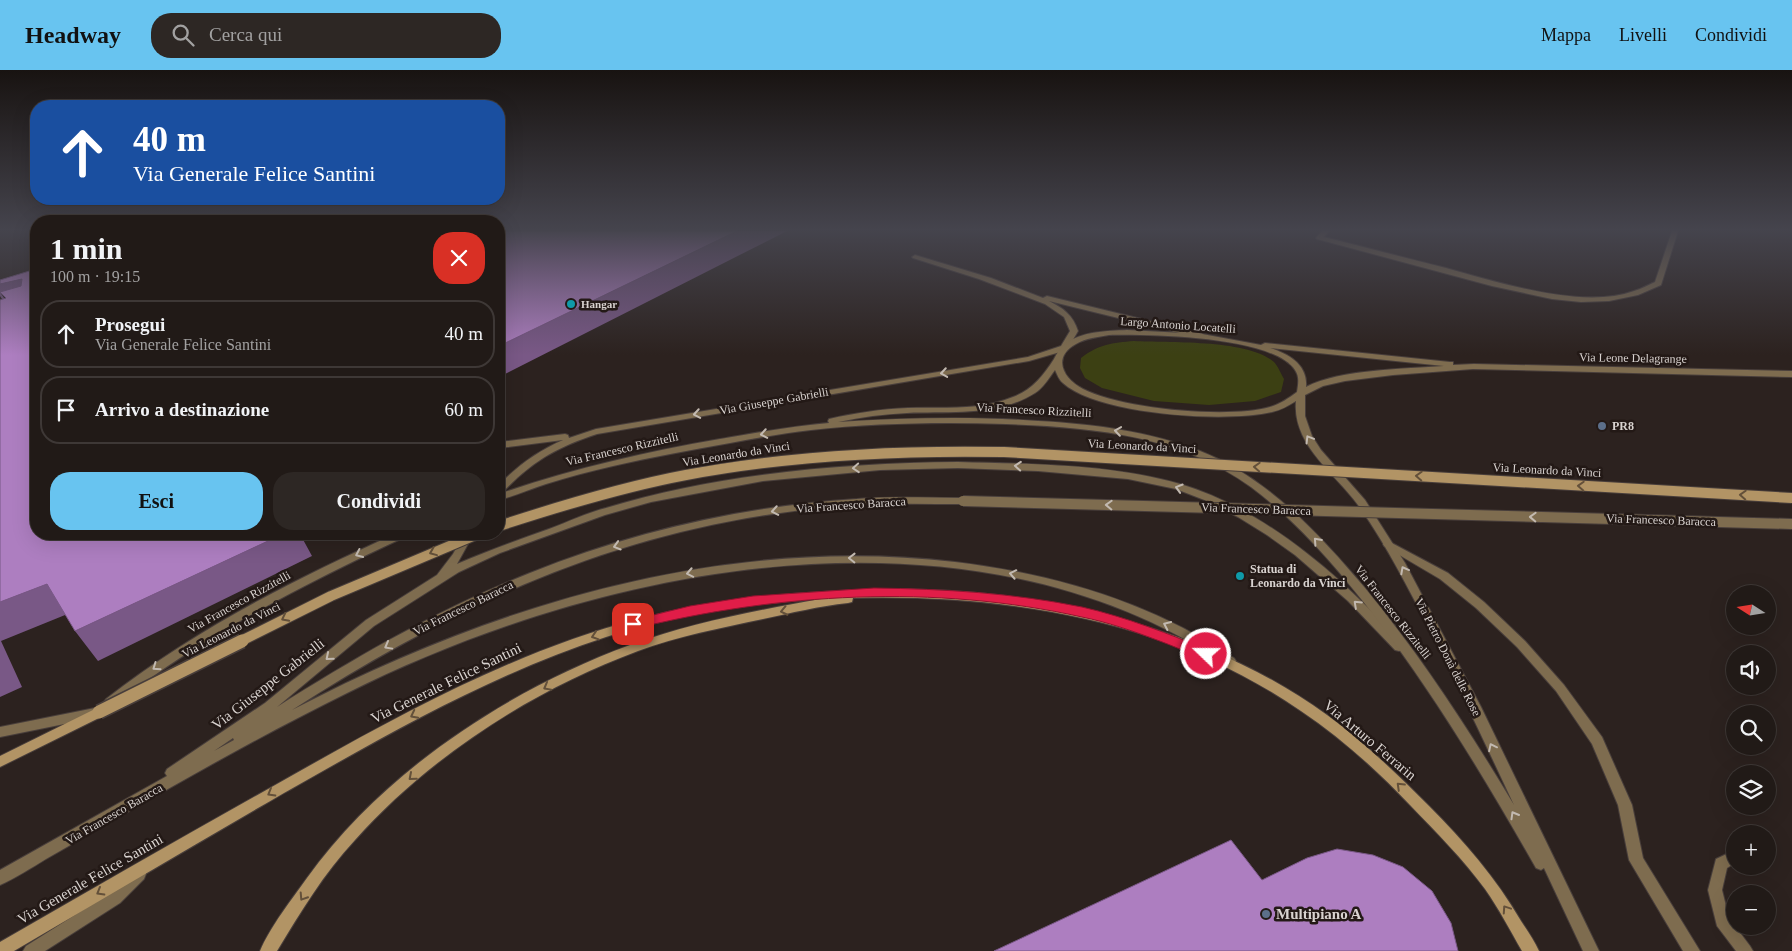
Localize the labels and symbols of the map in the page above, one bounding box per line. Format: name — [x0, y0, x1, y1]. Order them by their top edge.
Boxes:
marker: Hangar — [565, 298, 577, 310]
place label: Hangar — [581, 298, 617, 310]
street label: Largo Antonio Locatelli — [1120, 314, 1237, 336]
street label: Via Leone Delagrange — [1579, 350, 1687, 366]
one-way arrow — [939, 367, 948, 377]
street label: Via Giuseppe Gabrielli — [718, 384, 830, 417]
street label: Via Francesco Rizzitelli — [976, 400, 1093, 420]
one-way arrow — [693, 409, 702, 419]
place label: PR8 — [1612, 419, 1634, 433]
marker: PR8 — [1596, 420, 1608, 432]
one-way arrow — [1114, 426, 1123, 436]
one-way arrow — [760, 428, 769, 438]
street label: Via Francesco Rizzitelli — [564, 429, 680, 469]
one-way arrow — [1306, 435, 1316, 444]
street label: Via Leonardo da Vinci — [1087, 436, 1197, 456]
street label: Via Leonardo da Vinci — [681, 438, 791, 469]
street label: Via Leonardo da Vinci — [1492, 460, 1602, 480]
one-way arrow — [1014, 461, 1022, 472]
one-way arrow — [1252, 461, 1260, 472]
one-way arrow — [851, 462, 859, 473]
one-way arrow — [1415, 471, 1423, 482]
one-way arrow — [1577, 480, 1585, 491]
one-way arrow — [1175, 483, 1183, 493]
one-way arrow — [1739, 490, 1747, 501]
street label: Via Francesco Baracca — [796, 494, 907, 516]
one-way arrow — [1104, 500, 1112, 510]
street label: Via Francesco Baracca — [1201, 500, 1312, 518]
one-way arrow — [771, 506, 780, 516]
street label: Via Francesco Baracca — [1606, 511, 1717, 529]
one-way arrow — [1529, 512, 1537, 522]
one-way arrow — [1314, 538, 1323, 547]
one-way arrow — [613, 541, 621, 551]
one-way arrow — [429, 546, 438, 556]
one-way arrow — [355, 548, 364, 559]
one-way arrow — [848, 553, 856, 564]
place label: Statua di Leonardo da Vinci — [1250, 562, 1346, 590]
street label: Via Francesco Rizzitelli — [1352, 562, 1434, 662]
one-way arrow — [1400, 567, 1410, 576]
street label: Via Francesco Rizzitelli — [185, 568, 293, 636]
one-way arrow — [686, 568, 695, 578]
one-way arrow — [1009, 570, 1018, 580]
marker: Statua di Leonardo da Vinci — [1234, 570, 1246, 582]
street label: Via Francesco Baracca — [411, 577, 516, 638]
north arrow — [1726, 585, 1776, 635]
street label: Via Pietro Donà delle Rose — [1412, 596, 1484, 718]
street label: Via Leonardo da Vinci — [179, 599, 283, 661]
one-way arrow — [1354, 601, 1363, 610]
pin — [612, 603, 654, 645]
one-way arrow — [779, 605, 788, 616]
one-way arrow — [281, 612, 290, 622]
one-way arrow — [1163, 620, 1172, 631]
position arrow — [1179, 627, 1231, 679]
one-way arrow — [591, 631, 600, 641]
street label: Via Giuseppe Gabrielli — [209, 635, 327, 733]
street label: Via Generale Felice Santini — [368, 640, 524, 726]
one-way arrow — [384, 640, 393, 650]
one-way arrow — [326, 652, 335, 661]
one-way arrow — [152, 661, 162, 670]
one-way arrow — [543, 681, 552, 691]
street label: Via Arturo Ferrarin — [1321, 697, 1420, 784]
one-way arrow — [410, 709, 419, 719]
one-way arrow — [1488, 743, 1498, 752]
one-way arrow — [409, 772, 418, 781]
street label: Via Francesco Baracca — [63, 780, 166, 848]
one-way arrow — [1397, 783, 1406, 792]
one-way arrow — [268, 787, 277, 797]
one-way arrow — [1510, 811, 1520, 820]
street label: Via Generale Felice Santini — [14, 831, 166, 927]
one-way arrow — [97, 886, 106, 896]
one-way arrow — [300, 891, 309, 900]
one-way arrow — [1503, 905, 1512, 915]
place label: Multipiano A — [1276, 906, 1362, 922]
marker: Multipiano A — [1260, 908, 1272, 920]

